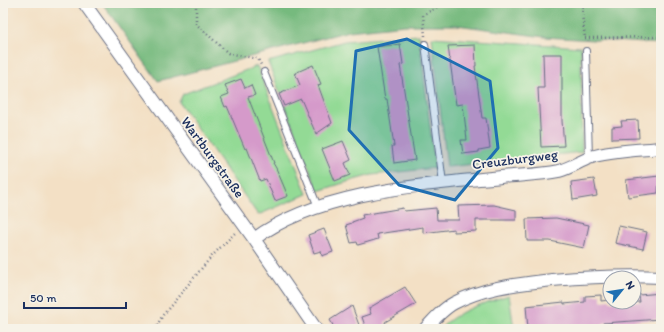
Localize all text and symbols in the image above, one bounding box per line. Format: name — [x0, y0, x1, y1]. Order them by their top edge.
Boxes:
street label: Wartburgstraße — [177, 113, 248, 202]
street label: Creuzburgweg — [471, 146, 560, 173]
north arrow — [602, 270, 642, 310]
text: N — [623, 279, 638, 292]
scale bar — [24, 284, 126, 310]
text: 50 m — [30, 291, 56, 305]

